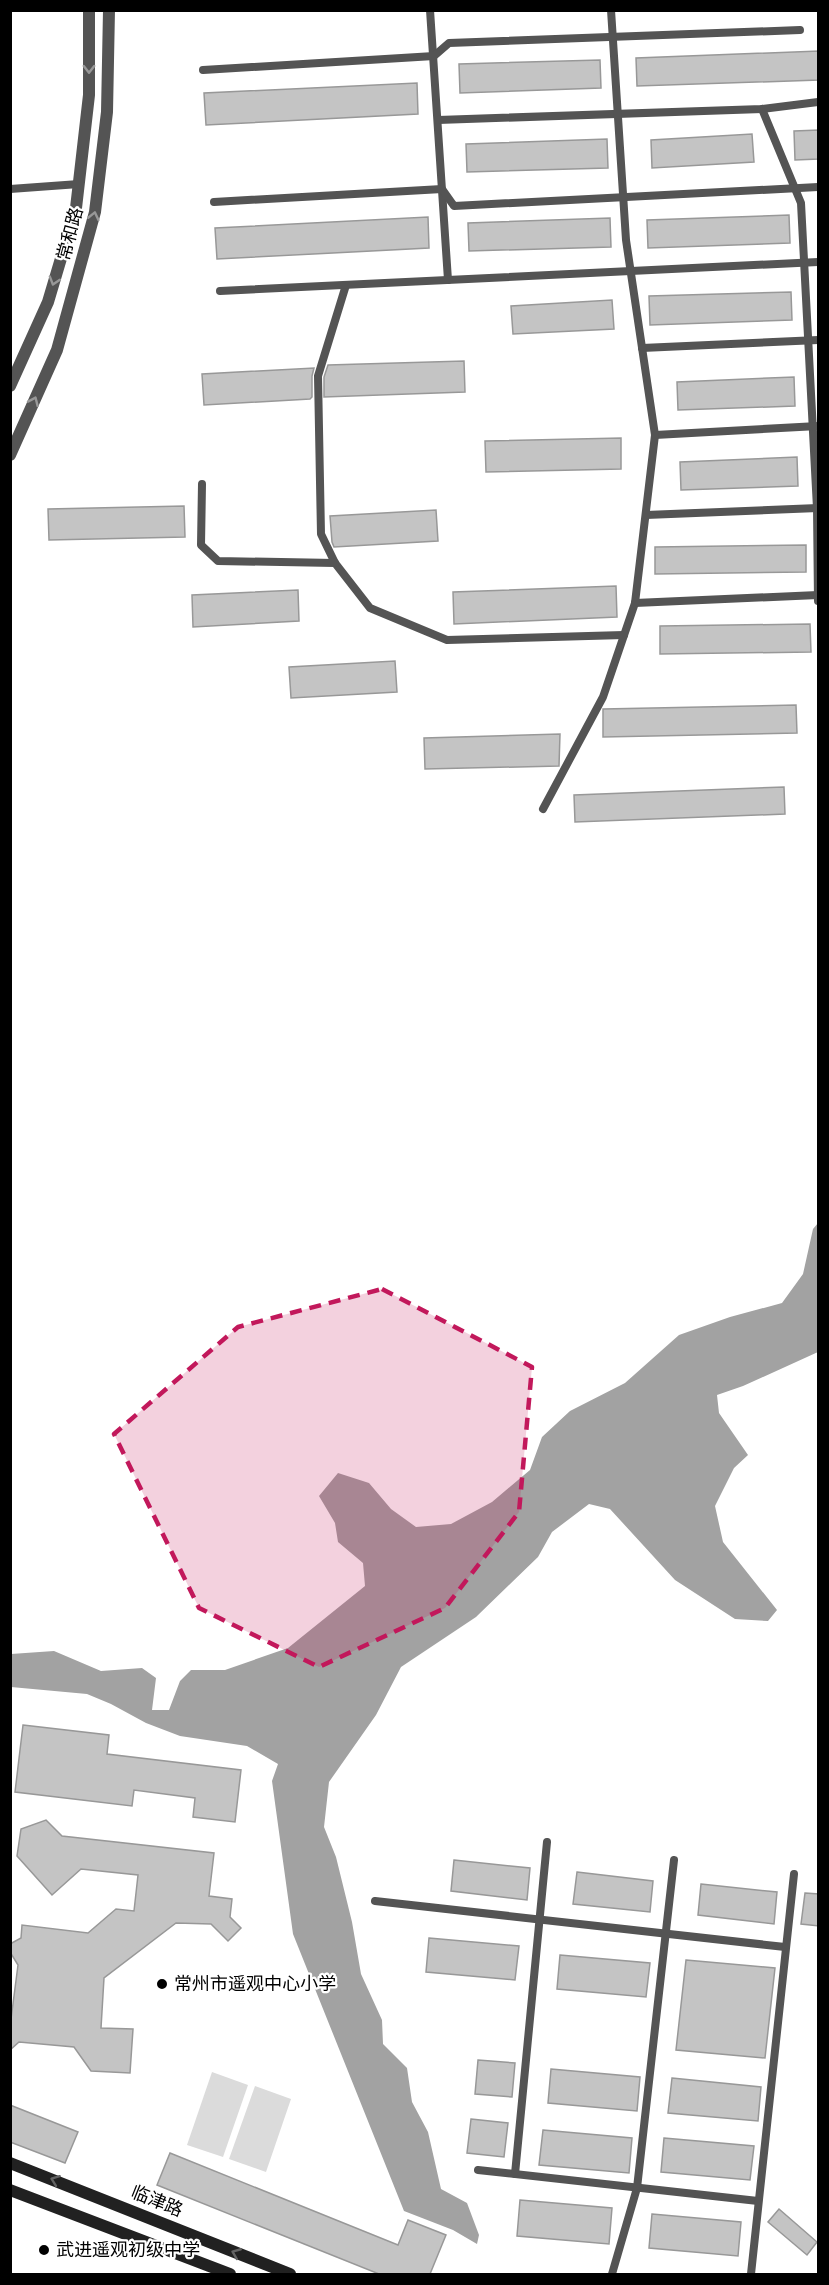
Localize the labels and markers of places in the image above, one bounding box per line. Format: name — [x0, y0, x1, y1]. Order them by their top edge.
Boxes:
place label: 常州市遥观中心小学 — [174, 1973, 336, 1995]
marker: 常州市遥观中心小学 — [155, 1977, 169, 1991]
place label: 武进遥观初级中学 — [56, 2239, 200, 2261]
marker: 武进遥观初级中学 — [37, 2243, 51, 2257]

